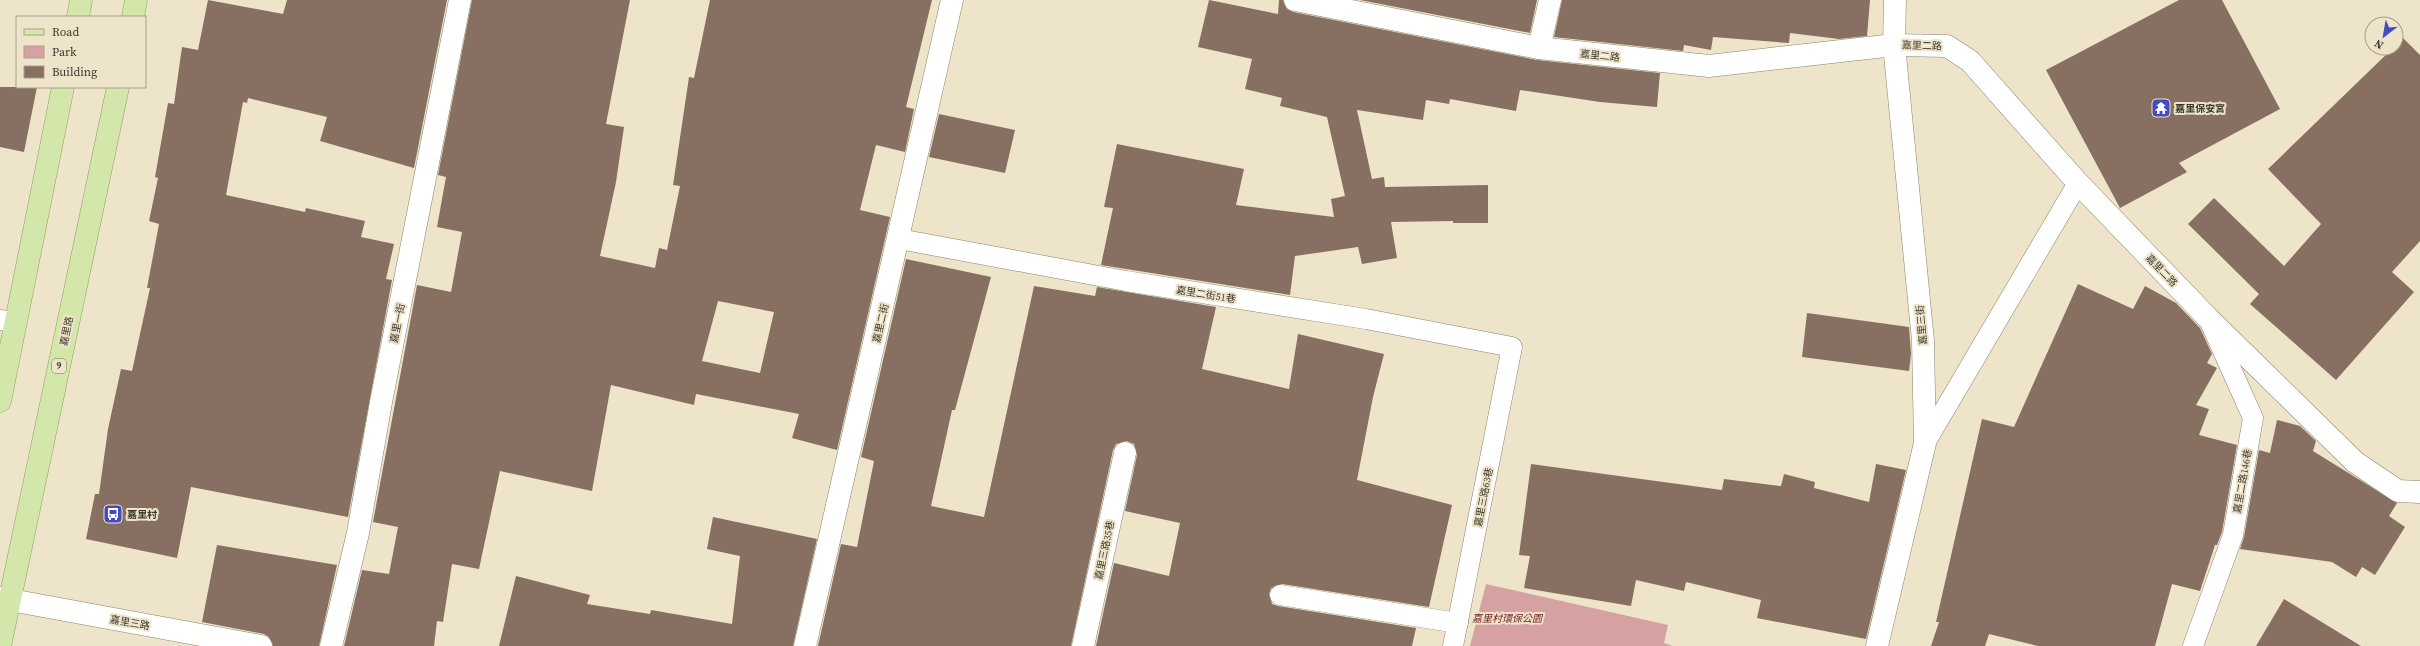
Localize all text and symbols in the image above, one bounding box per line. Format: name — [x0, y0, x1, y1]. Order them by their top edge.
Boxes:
legend — [16, 16, 146, 88]
north arrow — [2364, 16, 2404, 56]
text: Road — [52, 24, 79, 40]
text: N — [2372, 36, 2386, 53]
street label: 嘉里二路 — [1902, 38, 1942, 53]
text: Park — [52, 44, 77, 60]
street label: 嘉里二路 — [1579, 47, 1621, 64]
text: Building — [52, 64, 97, 80]
temple icon: 嘉里保安宮 — [2150, 97, 2172, 119]
place label: 嘉里保安宮 — [2175, 102, 2225, 115]
street label: 嘉里二路 — [2143, 251, 2180, 289]
street label: 嘉里二街51巷 — [1175, 283, 1237, 306]
street label: 嘉里一街 — [387, 302, 408, 344]
street label: 嘉里二街 — [870, 302, 891, 344]
street label: 嘉里三街 — [1913, 304, 1930, 345]
street label: 嘉里路 — [57, 315, 76, 347]
road number: 9 — [52, 359, 66, 373]
street label: 嘉里二路146巷 — [2230, 448, 2255, 514]
street label: 嘉里三路63巷 — [1471, 466, 1496, 528]
bus stop icon: 嘉里村 — [102, 503, 124, 525]
place label: 嘉里村 — [127, 508, 157, 521]
street label: 嘉里三路35巷 — [1092, 519, 1117, 581]
park label: 嘉里村環保公園 — [1472, 612, 1544, 625]
street label: 嘉里三路 — [109, 613, 151, 632]

